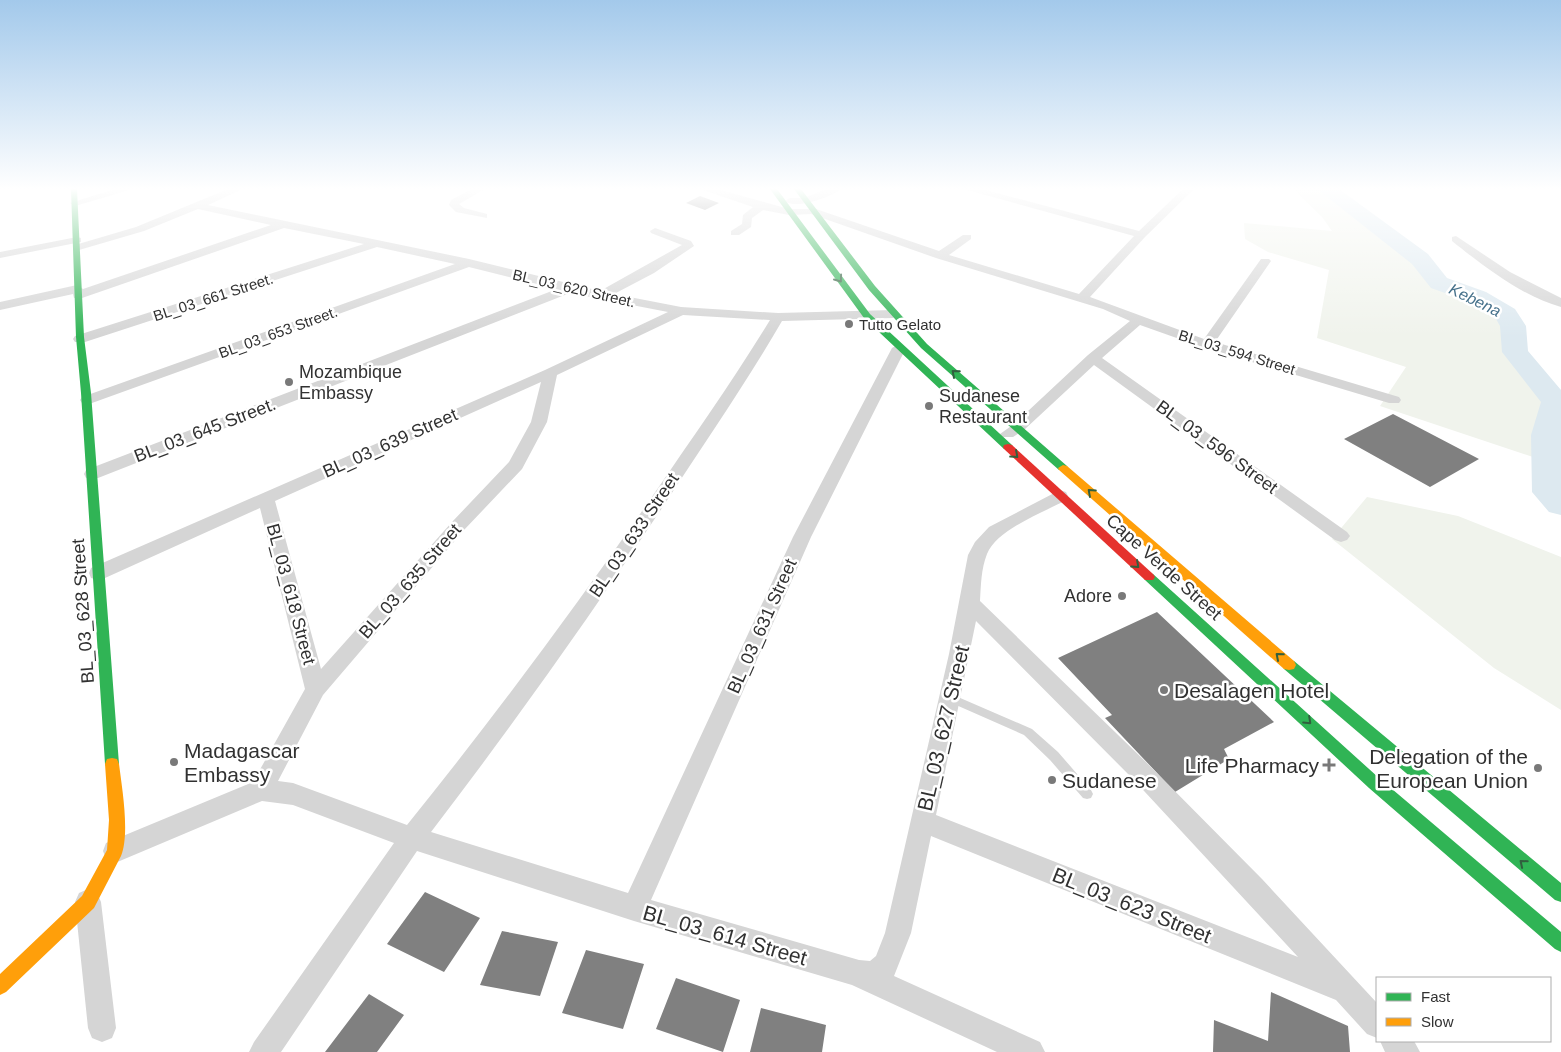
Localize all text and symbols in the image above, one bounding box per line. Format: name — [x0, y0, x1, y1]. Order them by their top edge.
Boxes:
street label: BL_03_620 Street. — [511, 266, 637, 310]
street label: BL_03_661 Street. — [151, 270, 275, 324]
one-way arrow — [834, 273, 842, 282]
water label: Kebena — [1446, 280, 1504, 320]
street label: BL_03_653 Street. — [216, 303, 340, 361]
place label: Tutto Gelato — [859, 316, 941, 333]
marker: Tutto Gelato — [843, 318, 855, 330]
street label: BL_03_594 Street — [1177, 326, 1298, 378]
place label: Mozambique Embassy — [299, 362, 402, 403]
one-way arrow — [952, 370, 961, 379]
marker: Mozambique Embassy — [283, 376, 295, 388]
place label: Sudanese Restaurant — [939, 386, 1027, 427]
street label: BL_03_645 Street. — [131, 394, 279, 467]
street label: BL_03_596 Street — [1152, 396, 1282, 499]
marker: Sudanese Restaurant — [923, 400, 935, 412]
street label: BL_03_639 Street — [320, 404, 461, 483]
one-way arrow — [1010, 450, 1019, 459]
street label: BL_03_633 Street — [585, 469, 684, 601]
one-way arrow — [1087, 489, 1096, 498]
street label: Cape Verde Street — [1102, 510, 1226, 624]
street label: BL_03_635 Street — [355, 520, 466, 643]
street label: BL_03_618 Street — [262, 521, 319, 667]
street label: BL_03_628 Street — [68, 538, 99, 684]
street label: BL_03_631 Street — [723, 556, 802, 697]
one-way arrow — [1130, 559, 1139, 568]
place label: Adore — [1064, 586, 1112, 606]
marker: Adore — [1116, 590, 1128, 602]
street label: BL_03_627 Street — [913, 643, 974, 813]
one-way arrow — [1276, 653, 1285, 662]
place label: Desalagen Hotel — [1174, 679, 1329, 702]
marker: Desalagen Hotel — [1158, 684, 1170, 696]
one-way arrow — [1302, 715, 1311, 724]
place label: Madagascar Embassy — [184, 739, 300, 786]
place label: Delegation of the European Union — [1369, 745, 1528, 792]
place label: Life Pharmacy — [1185, 754, 1319, 777]
marker: Madagascar Embassy — [168, 756, 180, 768]
marker: Life Pharmacy — [1323, 759, 1335, 771]
marker: Delegation of the European Union — [1532, 762, 1544, 774]
place label: Sudanese — [1062, 769, 1157, 792]
marker: Sudanese — [1046, 774, 1058, 786]
one-way arrow — [1520, 860, 1529, 869]
street label: BL_03_623 Street — [1049, 863, 1215, 948]
street label: BL_03_614 Street — [640, 901, 810, 970]
legend — [1376, 977, 1551, 1042]
text: Fast — [1421, 988, 1451, 1005]
text: Slow — [1421, 1013, 1454, 1030]

